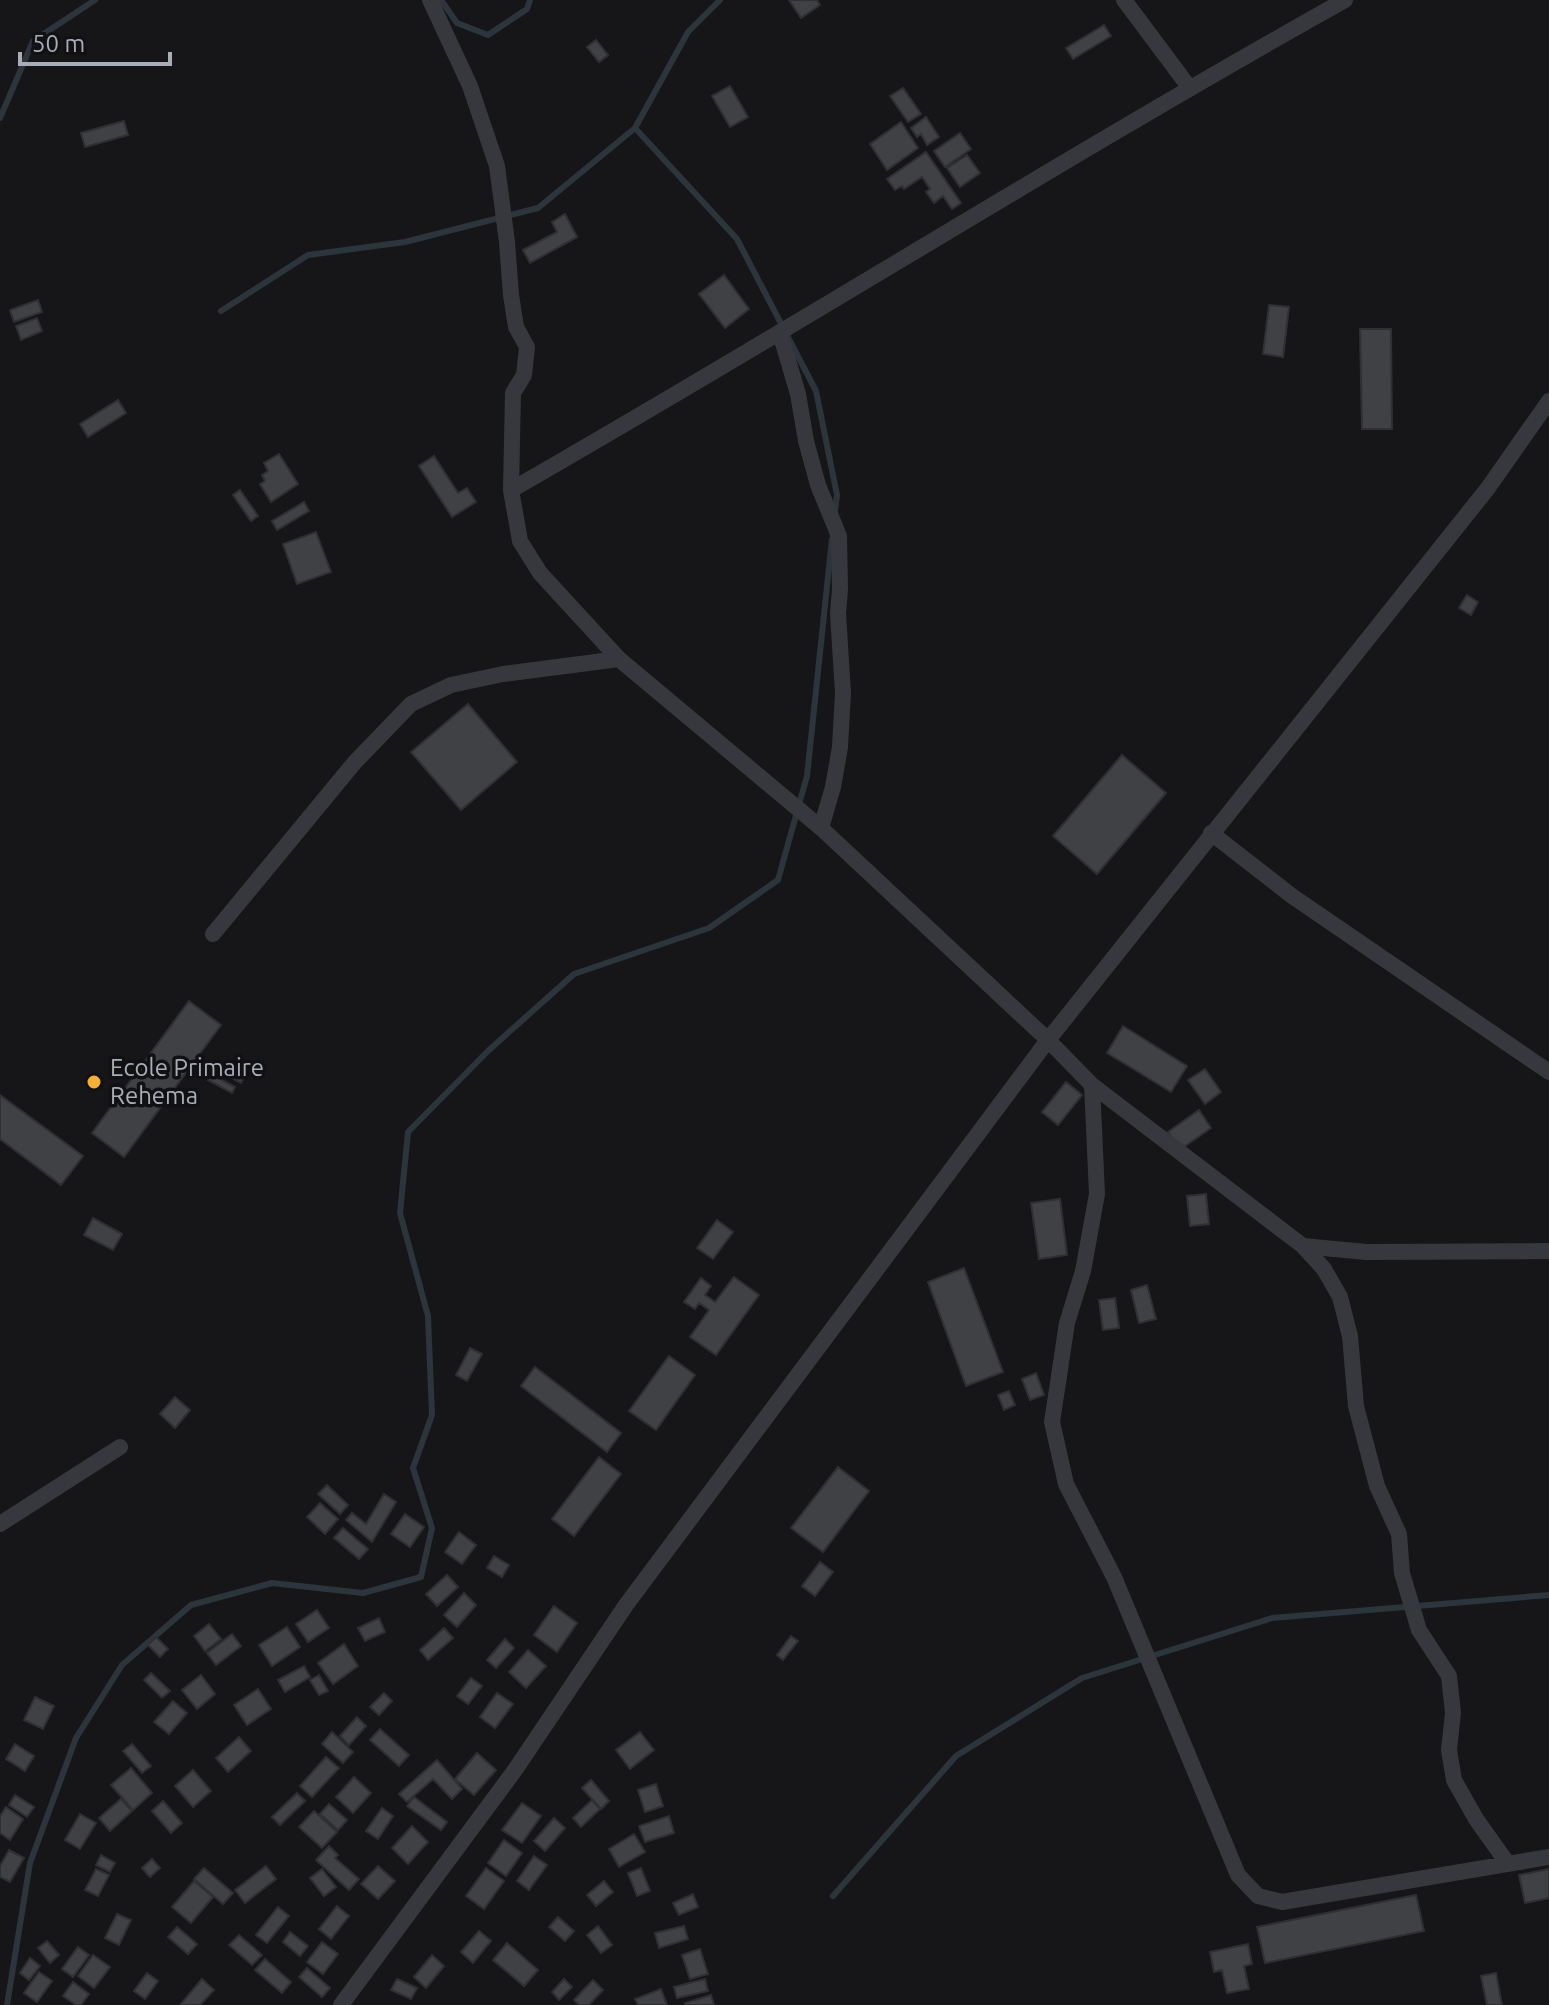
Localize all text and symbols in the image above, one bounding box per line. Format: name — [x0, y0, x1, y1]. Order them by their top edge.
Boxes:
scale bar — [20, 16, 170, 66]
text: 50 m — [32, 30, 85, 57]
place label: Ecole Primaire Rehema — [110, 1054, 264, 1109]
marker: Ecole Primaire Rehema — [85, 1073, 103, 1091]

